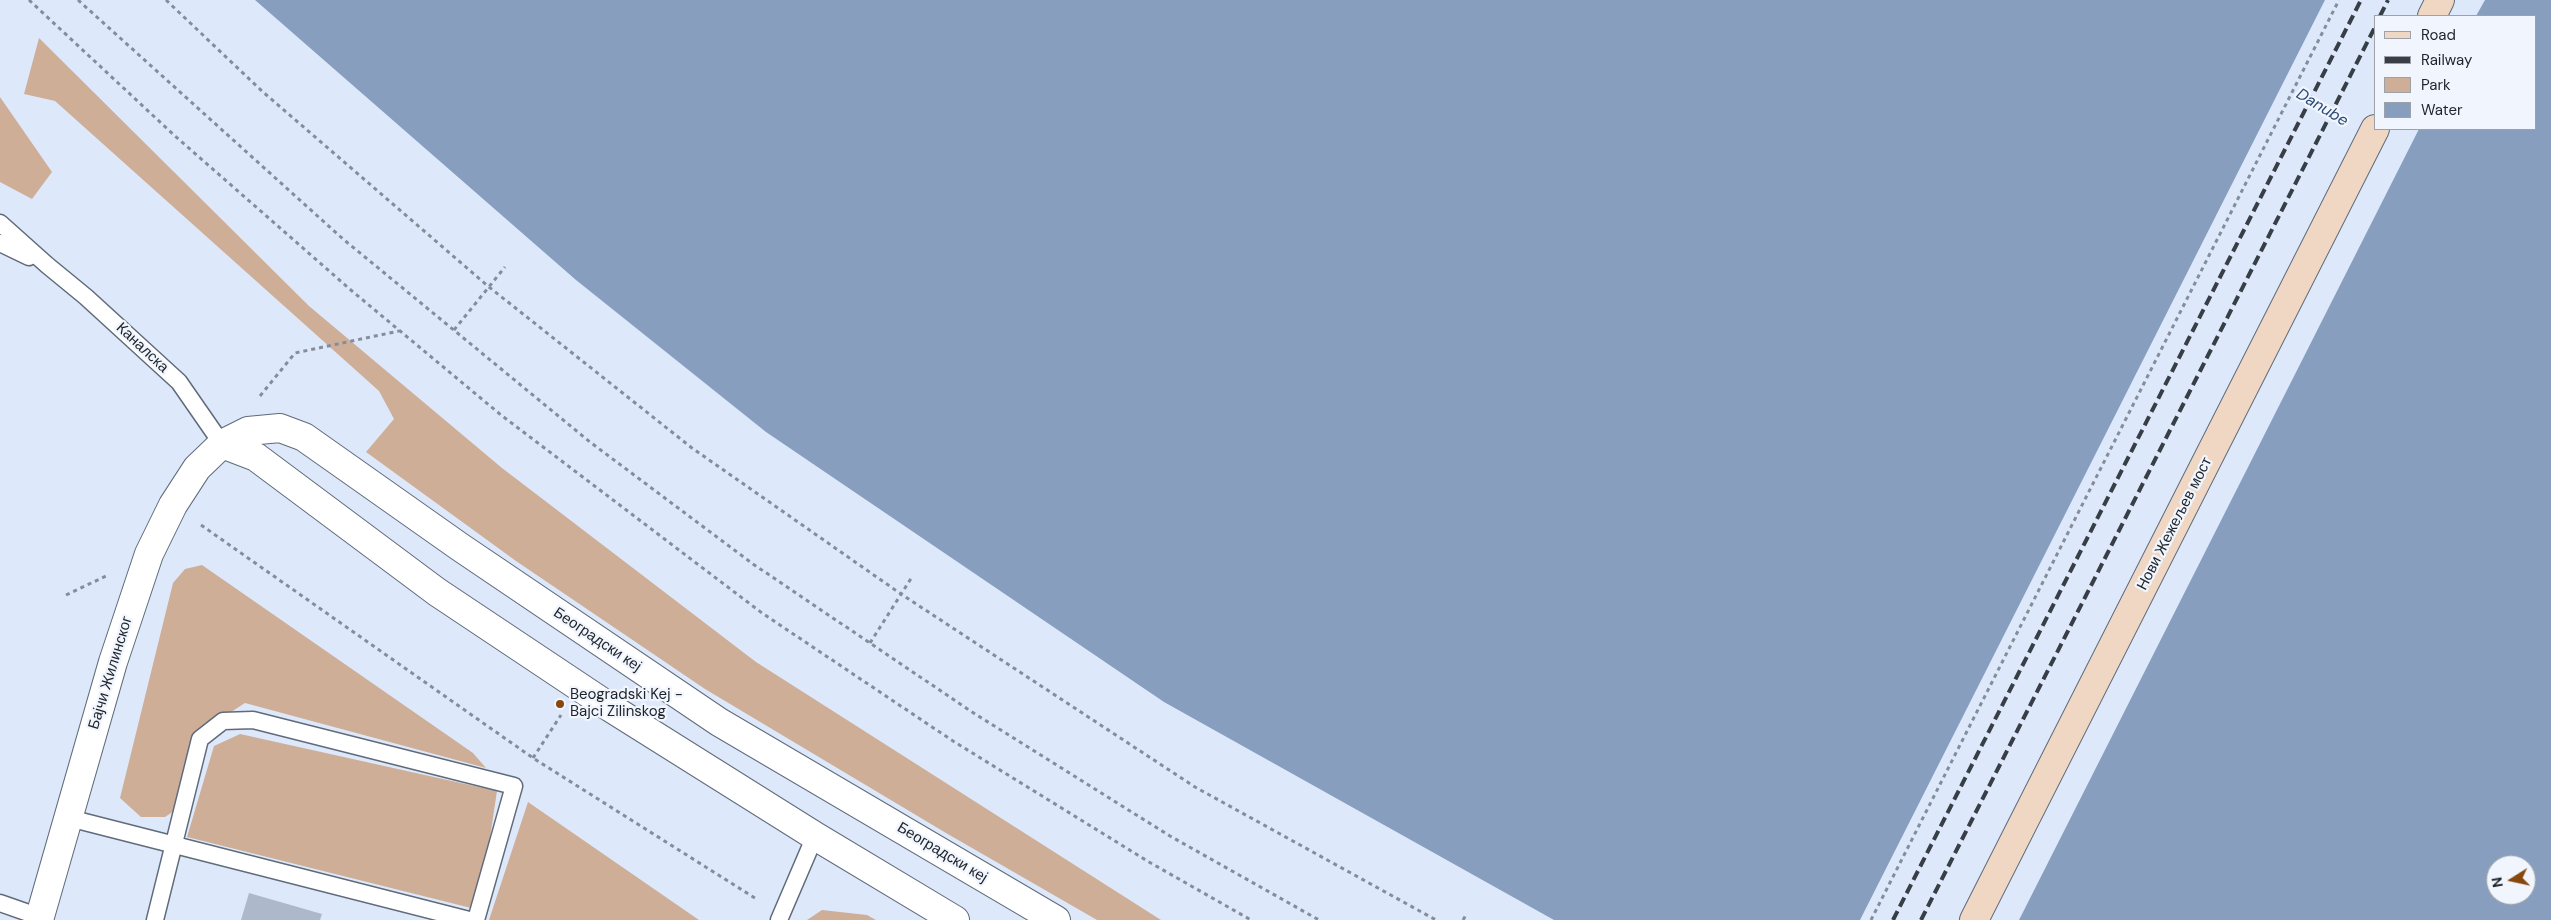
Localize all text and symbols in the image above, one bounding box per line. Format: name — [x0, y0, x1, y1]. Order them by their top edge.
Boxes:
legend — [2374, 15, 2536, 130]
text: Road — [2421, 25, 2456, 45]
text: Railway — [2421, 50, 2472, 70]
text: Park — [2421, 75, 2451, 95]
water label: Danube — [2292, 85, 2352, 131]
text: Water — [2421, 100, 2462, 120]
street label: Каналска — [112, 319, 172, 377]
street label: Нови Жежељев мост — [2134, 455, 2216, 593]
street label: Београдски кеј — [550, 604, 644, 676]
street label: Бајчи Жилинског — [85, 614, 137, 732]
place label: Beogradski Kej - Bajci Zilinskog — [570, 686, 683, 721]
marker: Beogradski Kej - Bajci Zilinskog — [554, 698, 566, 710]
street label: Београдски кеј — [894, 819, 990, 887]
north arrow — [2486, 855, 2536, 905]
text: N — [2487, 876, 2507, 889]

